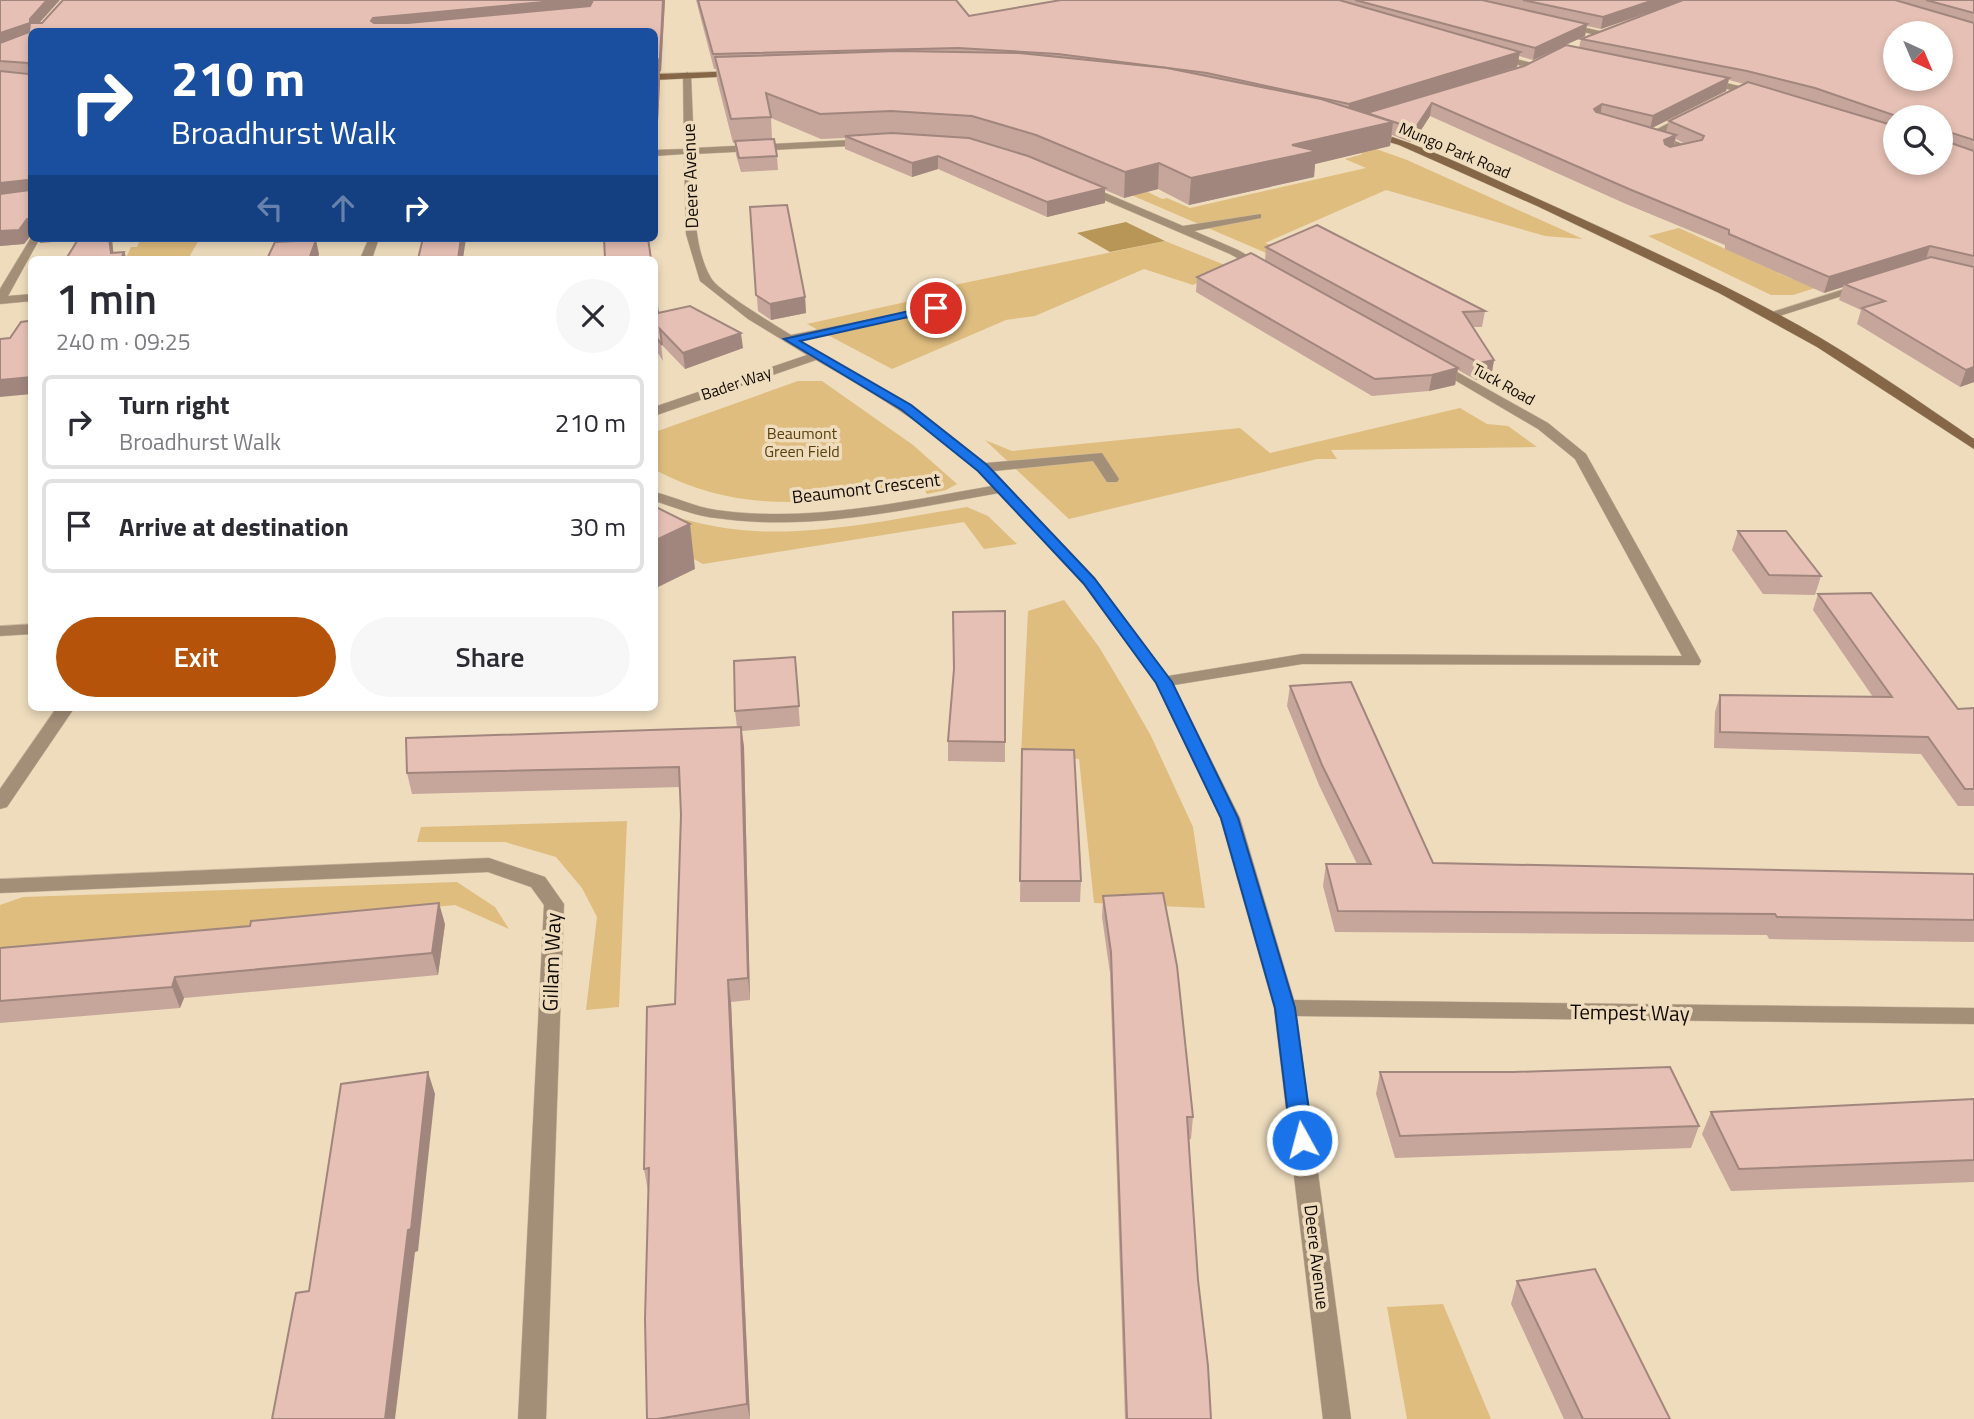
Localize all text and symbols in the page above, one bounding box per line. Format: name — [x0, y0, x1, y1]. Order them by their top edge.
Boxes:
north arrow — [1883, 21, 1953, 91]
map controls — [1883, 21, 1953, 175]
text: 210 m — [171, 40, 305, 115]
icon: right — [56, 56, 147, 147]
button: search — [1883, 105, 1953, 175]
text: Broadhurst Walk — [171, 108, 396, 156]
street label: Mungo Park Road — [1395, 116, 1515, 184]
street label: Deere Avenue — [675, 123, 705, 229]
icon: left — [251, 189, 289, 227]
icon: ahead — [324, 189, 362, 227]
icon: right — [397, 189, 435, 227]
text: 1 min — [56, 266, 157, 330]
pin — [906, 278, 966, 338]
button: close — [556, 279, 630, 353]
icon: arrive — [917, 289, 955, 327]
text: 240 m · 09:25 — [56, 324, 191, 359]
street label: Tuck Road — [1468, 357, 1540, 411]
street label: Bader Way — [698, 360, 775, 406]
text: Turn right — [119, 385, 230, 424]
icon: right — [60, 403, 98, 441]
text: 210 m — [555, 403, 626, 442]
park label: Beaumont Green Field — [764, 421, 840, 463]
text: Broadhurst Walk — [119, 424, 281, 459]
street label: Beaumont Crescent — [790, 465, 942, 510]
icon: arrive — [60, 507, 98, 545]
text: Arrive at destination — [119, 507, 349, 546]
text: 30 m — [569, 507, 626, 546]
button: Exit — [56, 617, 336, 697]
button: Share — [350, 617, 630, 697]
street label: Gillam Way — [533, 912, 569, 1012]
street label: Tempest Way — [1570, 995, 1690, 1029]
position arrow — [1265, 1103, 1339, 1177]
street label: Deere Avenue — [1297, 1203, 1337, 1311]

